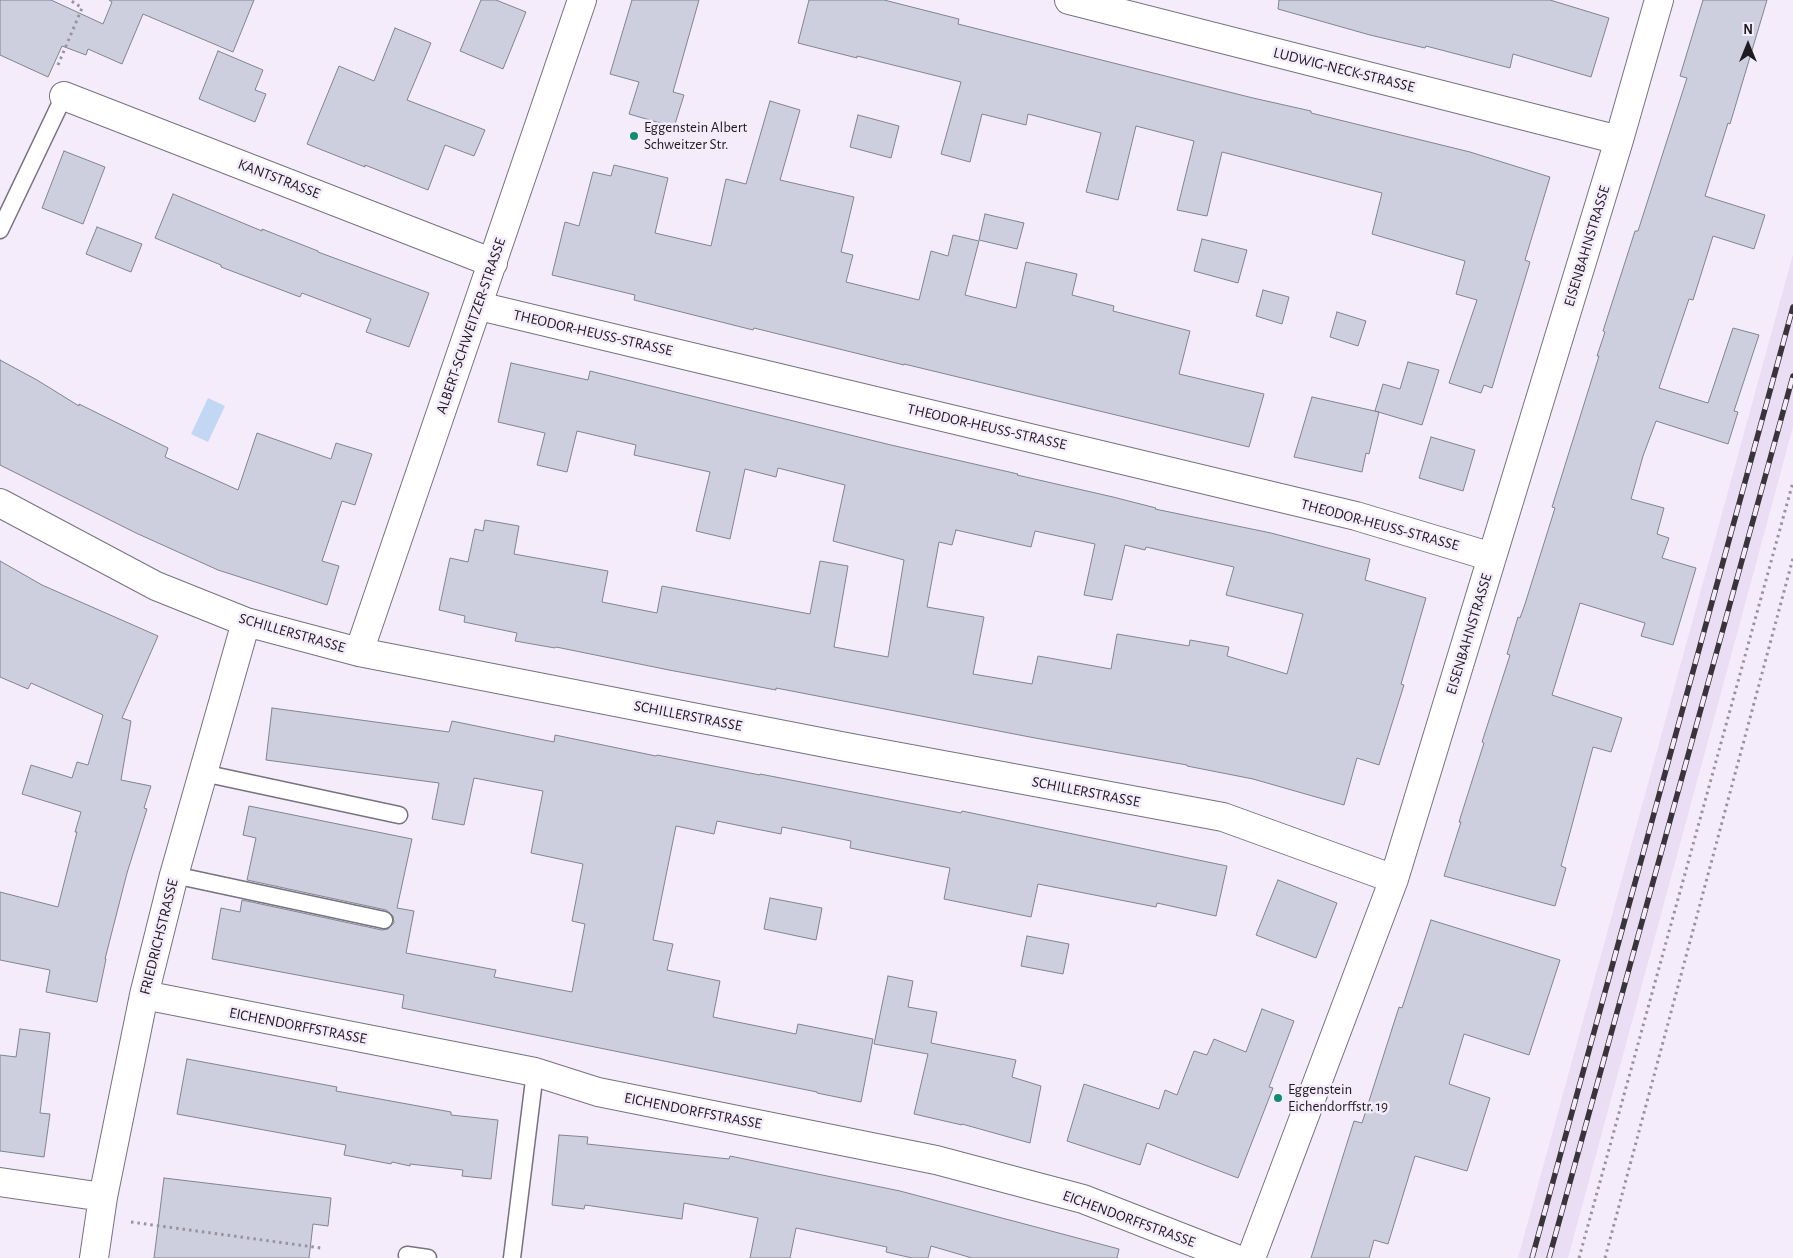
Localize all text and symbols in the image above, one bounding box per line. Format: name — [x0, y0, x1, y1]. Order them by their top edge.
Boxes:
north arrow — [1723, 20, 1773, 70]
text: N — [1743, 23, 1753, 37]
street label: LUDWIG-NECK-STRASSE — [1272, 44, 1416, 96]
place label: Eggenstein Albert Schweitzer Str. — [644, 118, 747, 153]
marker: Eggenstein Albert Schweitzer Str. — [628, 130, 640, 142]
street label: KANTSTRASSE — [235, 155, 323, 203]
street label: EISENBAHNSTRASSE — [1560, 183, 1614, 309]
street label: ALBERT-SCHWEITZER-STRASSE — [432, 236, 510, 416]
street label: THEODOR-HEUSS-STRASSE — [512, 306, 674, 360]
street label: THEODOR-HEUSS-STRASSE — [906, 400, 1068, 454]
street label: THEODOR-HEUSS-STRASSE — [1299, 495, 1461, 555]
street label: EISENBAHNSTRASSE — [1442, 571, 1496, 697]
street label: SCHILLERSTRASSE — [237, 609, 347, 657]
street label: SCHILLERSTRASSE — [632, 697, 744, 735]
street label: SCHILLERSTRASSE — [1030, 773, 1142, 811]
street label: FRIEDRICHSTRASSE — [136, 877, 182, 997]
street label: EICHENDORFFSTRASSE — [228, 1004, 368, 1048]
place label: Eggenstein Eichendorffstr. 19 — [1288, 1080, 1388, 1115]
street label: EICHENDORFFSTRASSE — [623, 1089, 763, 1133]
marker: Eggenstein Eichendorffstr. 19 — [1272, 1092, 1284, 1104]
street label: EICHENDORFFSTRASSE — [1060, 1187, 1198, 1251]

